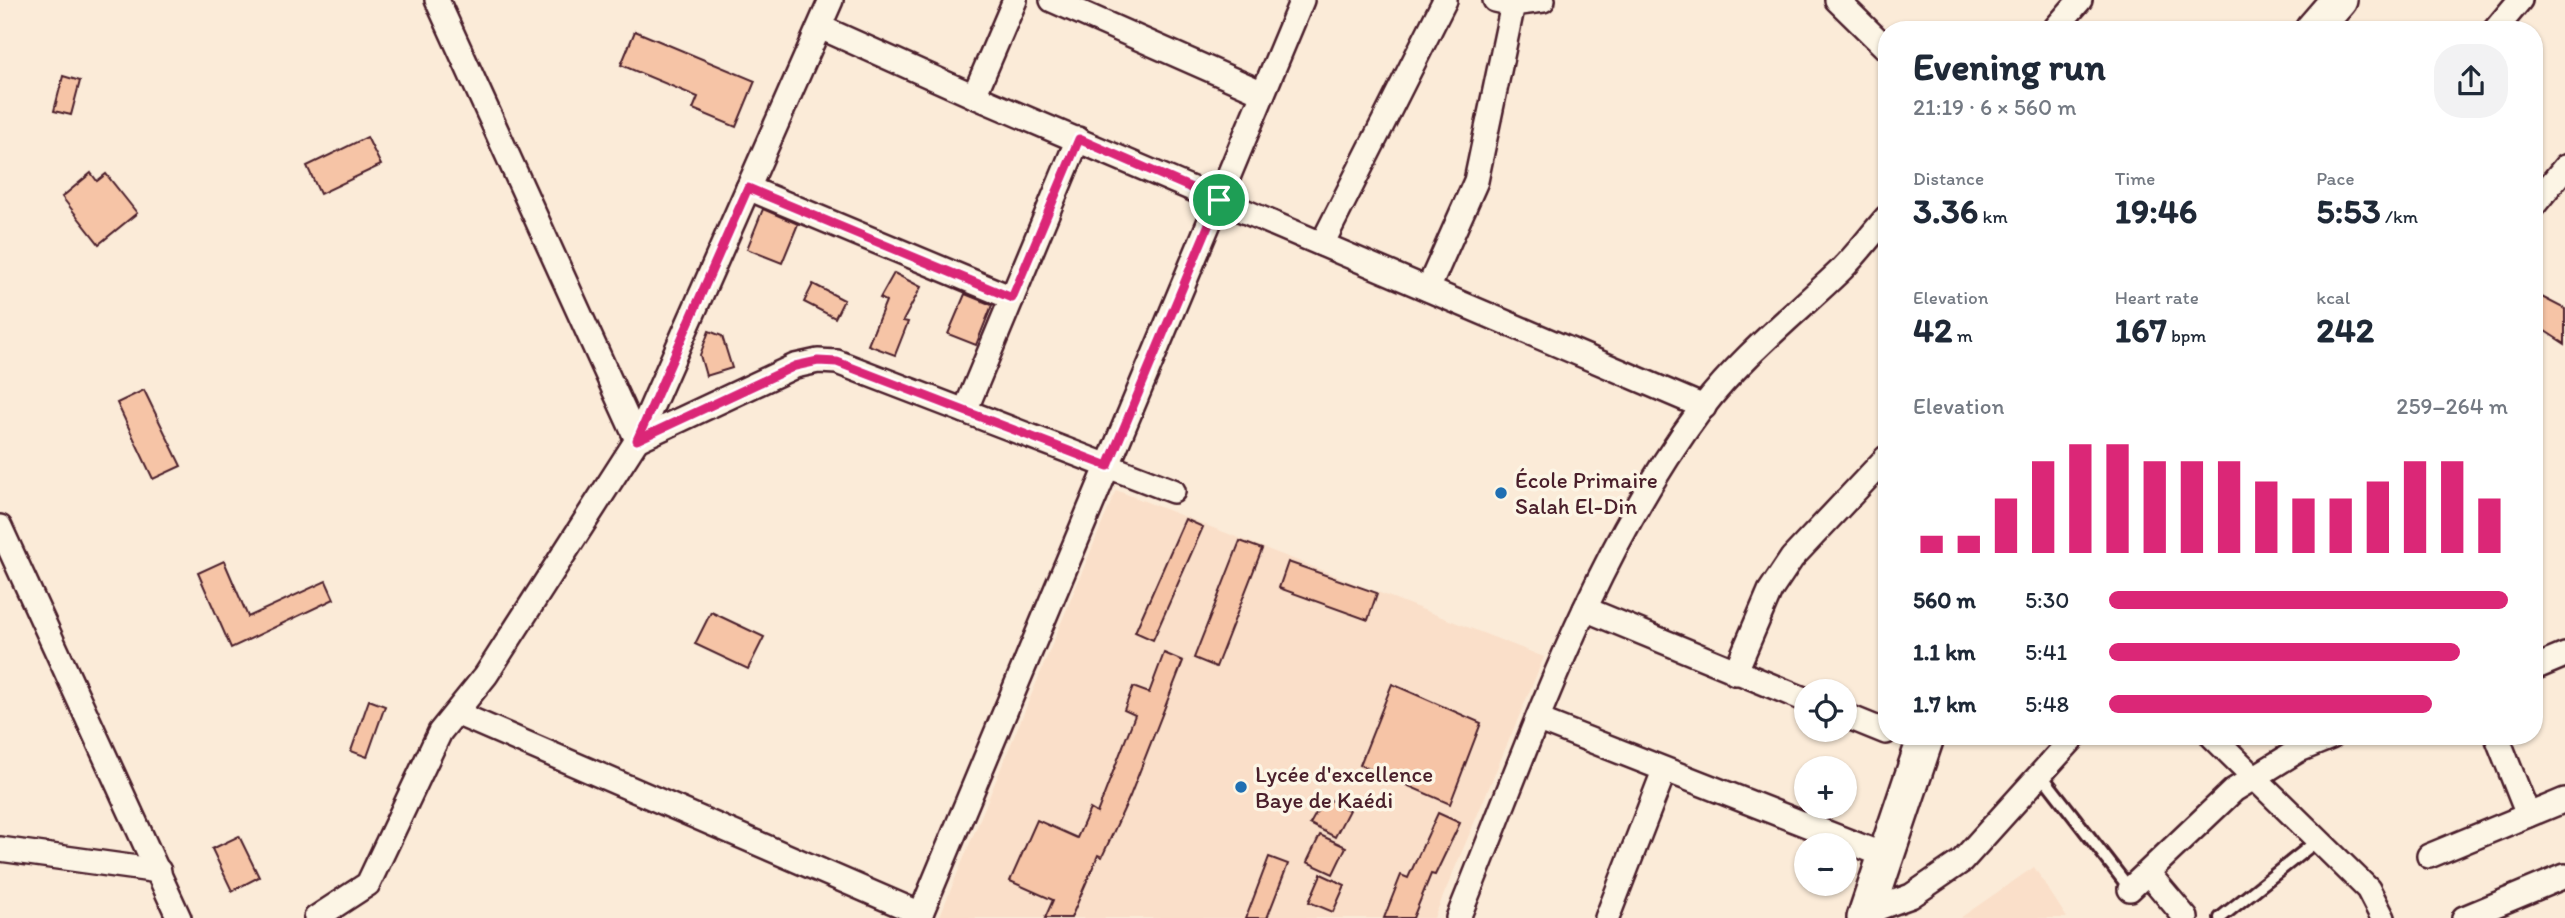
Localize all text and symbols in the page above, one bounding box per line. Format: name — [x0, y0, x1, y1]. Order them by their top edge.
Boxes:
text: Evening run — [1913, 44, 2106, 90]
button: share — [2434, 44, 2508, 118]
text: 21:19 · 6 × 560 m — [1913, 93, 2077, 121]
text: Distance — [1913, 167, 1984, 190]
text: Time — [2115, 167, 2155, 190]
text: Pace — [2316, 167, 2354, 190]
pin — [1189, 170, 1249, 230]
icon: arrive — [1200, 181, 1238, 219]
text: 3.36 — [1913, 190, 1978, 232]
text: 19:46 — [2115, 190, 2197, 232]
text: 5:53 — [2316, 190, 2381, 232]
text: km — [1978, 205, 2008, 228]
text: /km — [2381, 205, 2418, 228]
text: Elevation — [1913, 286, 1989, 309]
text: Heart rate — [2115, 286, 2199, 309]
text: kcal — [2316, 286, 2350, 309]
text: 42 — [1913, 309, 1952, 351]
text: 167 — [2115, 309, 2167, 351]
text: 242 — [2316, 309, 2374, 351]
text: m — [1952, 324, 1973, 347]
text: bpm — [2167, 324, 2206, 347]
text: Elevation — [1913, 392, 2004, 420]
text: 259–264 m — [2396, 392, 2508, 420]
place label: École Primaire Salah El-Din — [1515, 466, 1658, 520]
marker: École Primaire Salah El-Din — [1493, 485, 1509, 501]
text: 560 m — [1913, 586, 1976, 614]
text: 5:30 — [2025, 586, 2069, 614]
text: 1.1 km — [1913, 638, 1976, 666]
text: 5:41 — [2025, 638, 2067, 666]
map controls — [1794, 679, 1857, 896]
button: locate — [1794, 679, 1857, 742]
text: 1.7 km — [1913, 690, 1976, 718]
text: 5:48 — [2025, 690, 2069, 718]
button: + — [1794, 756, 1857, 819]
place label: Lycée d'excellence Baye de Kaédi — [1255, 760, 1433, 814]
marker: Lycée d'excellence Baye de Kaédi — [1233, 779, 1249, 795]
button: − — [1794, 833, 1857, 896]

